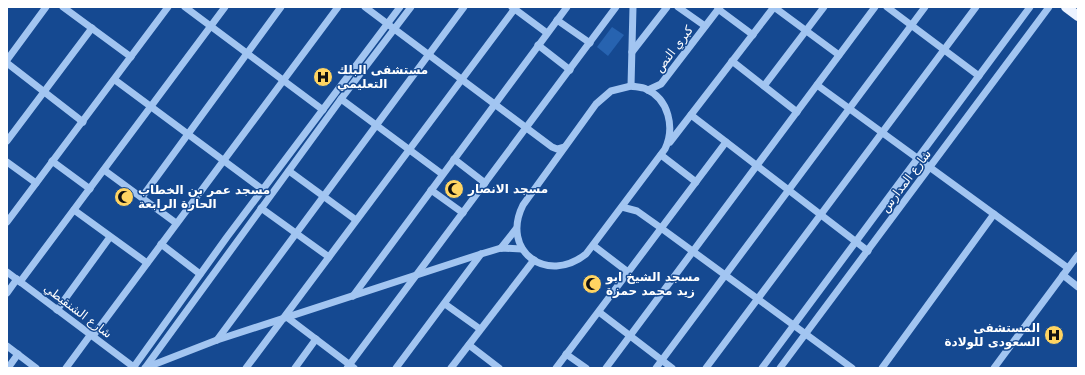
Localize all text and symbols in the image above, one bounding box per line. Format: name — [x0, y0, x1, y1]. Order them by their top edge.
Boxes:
street label: كبري النص — [652, 23, 697, 76]
place label: مستشفى البلك التعليمي — [337, 63, 428, 91]
hospital icon: مستشفى البلك التعليمي — [312, 66, 334, 88]
street label: شارع المدارس — [878, 147, 935, 216]
mosque icon: مسجد الانصار — [443, 178, 465, 200]
place label: مسجد الانصار — [467, 182, 548, 196]
place label: مسجد عمر بن الخطاب الحارة الرابعة — [138, 183, 270, 211]
mosque icon: مسجد عمر بن الخطاب الحارة الرابعة — [113, 186, 135, 208]
place label: مسجد الشيخ ابو زيد محمد حمزة — [605, 270, 700, 298]
mosque icon: مسجد الشيخ ابو زيد محمد حمزة — [581, 273, 603, 295]
street label: شارع الشنقيطي — [41, 281, 115, 342]
place label: المستشفى السعودى للولادة — [944, 321, 1040, 350]
hospital icon: المستشفى السعودى للولادة — [1043, 324, 1065, 346]

